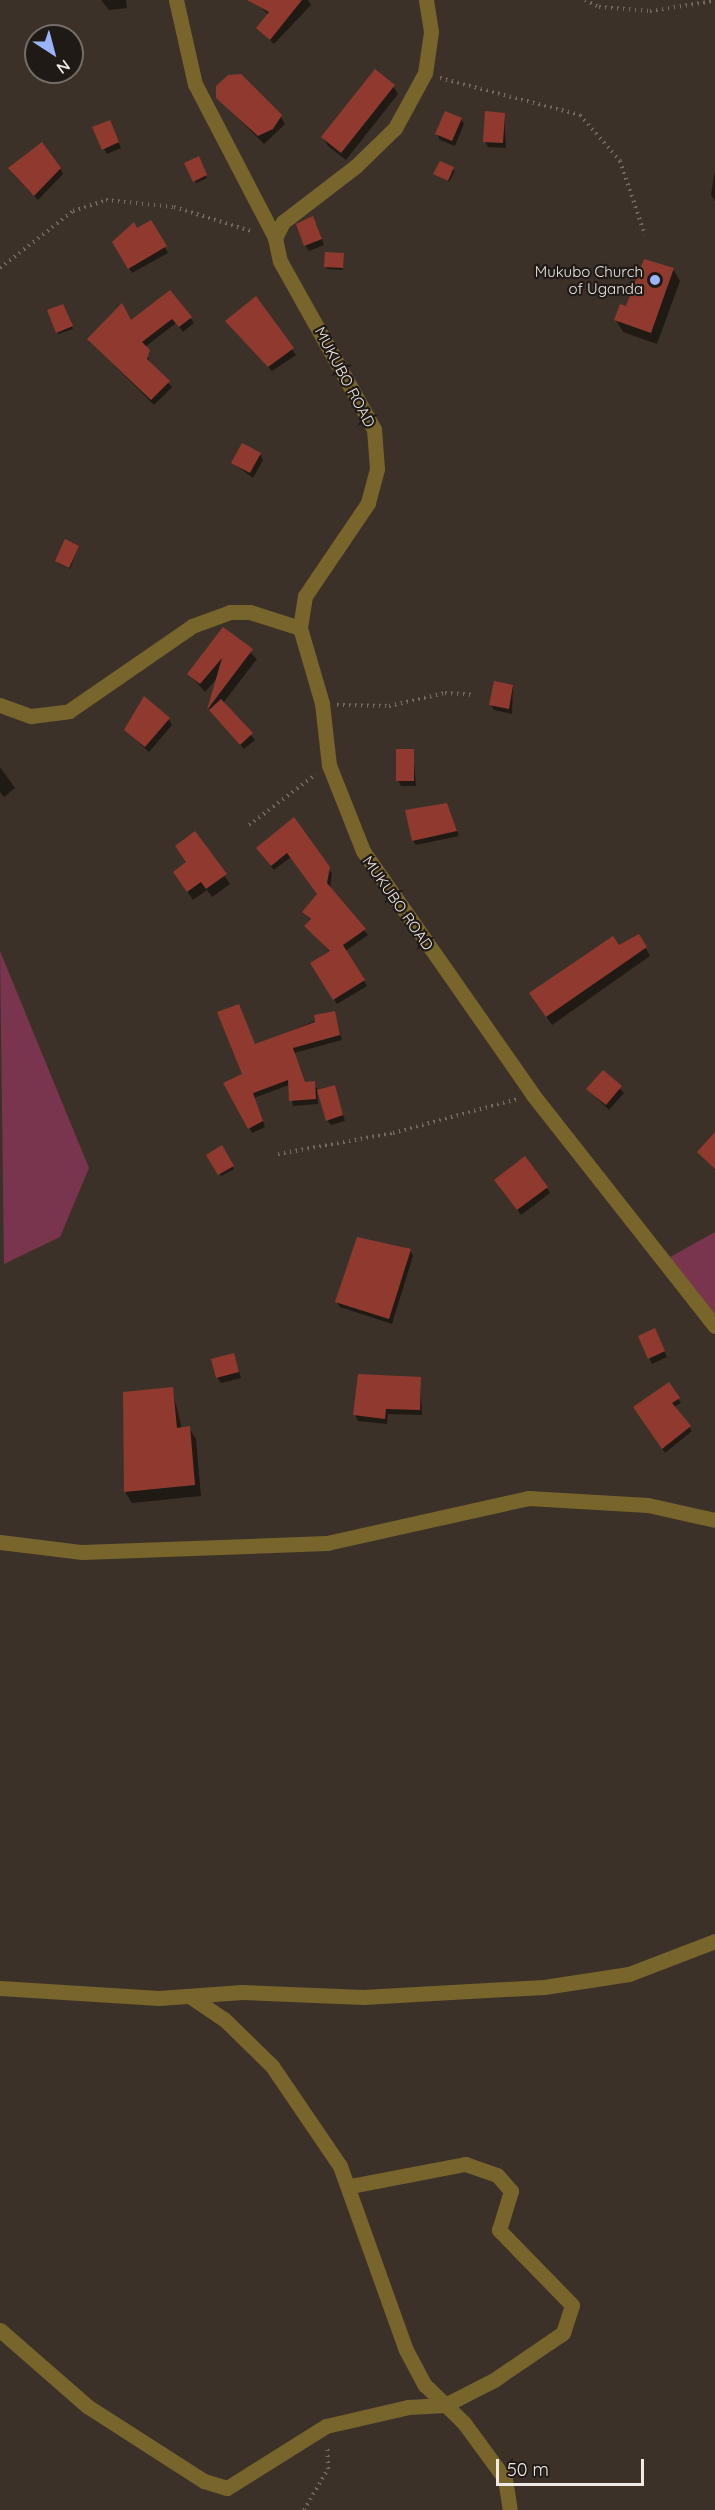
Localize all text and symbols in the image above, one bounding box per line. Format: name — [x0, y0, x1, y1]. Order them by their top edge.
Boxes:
north arrow — [24, 24, 84, 84]
text: N — [53, 55, 74, 78]
place label: Mukubo Church of Uganda — [535, 262, 643, 297]
marker: Mukubo Church of Uganda — [648, 273, 662, 287]
street label: MUKUBO ROAD — [311, 324, 379, 430]
street label: MUKUBO ROAD — [359, 852, 437, 954]
scale bar — [499, 2447, 648, 2485]
text: 50 m — [507, 2458, 549, 2481]

